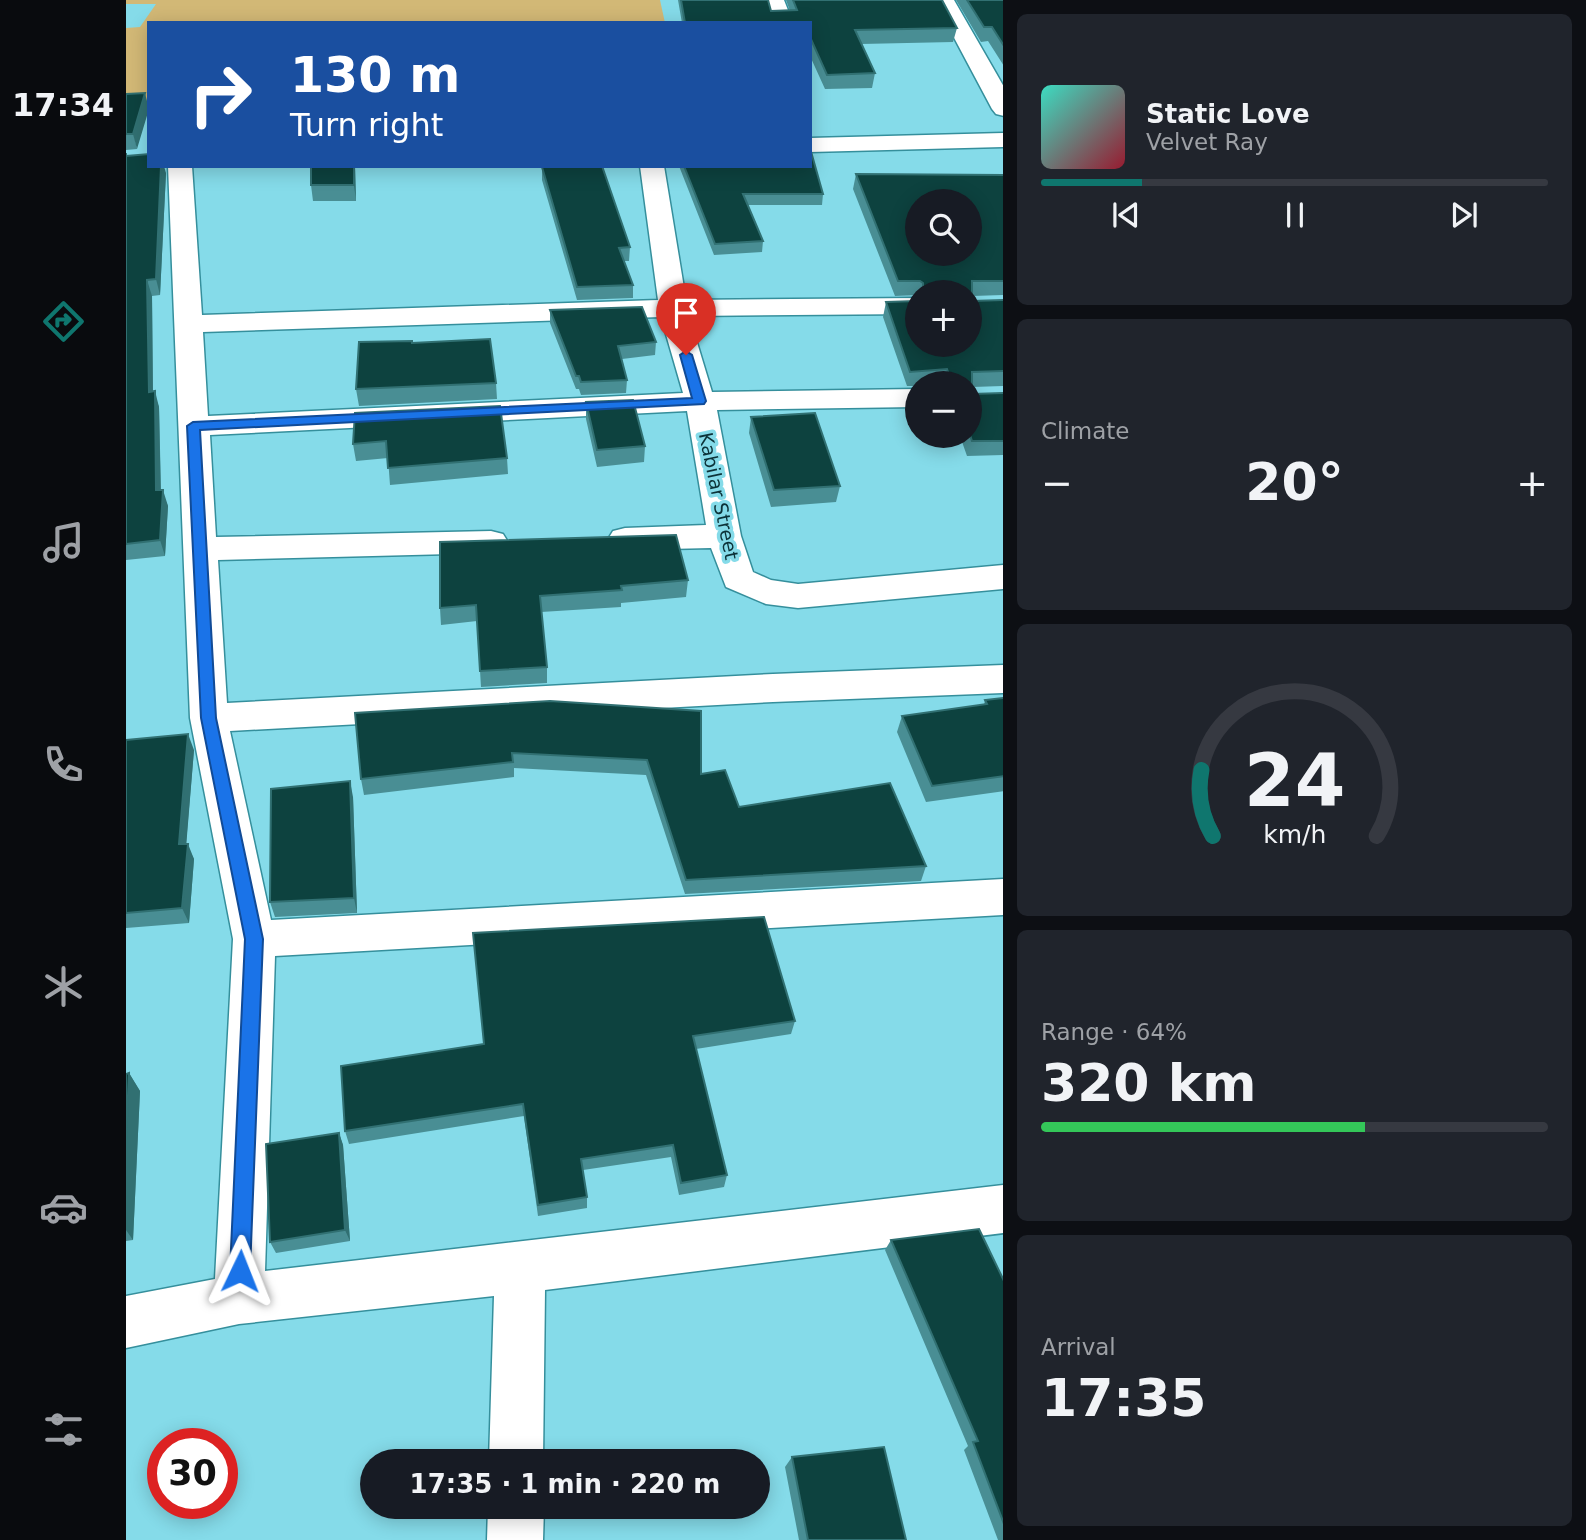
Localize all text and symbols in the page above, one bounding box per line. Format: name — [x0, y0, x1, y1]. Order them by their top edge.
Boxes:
text: 130 m — [290, 47, 460, 104]
icon: right — [175, 49, 266, 140]
text: 17:34 — [12, 86, 114, 124]
text: Static Love — [1146, 99, 1310, 129]
text: Turn right — [290, 106, 443, 144]
text: Velvet Ray — [1146, 129, 1268, 155]
map controls — [905, 189, 982, 448]
button: search — [905, 189, 982, 266]
icon: previous — [1107, 196, 1145, 234]
icon: pause — [1276, 196, 1314, 234]
icon: next — [1445, 196, 1483, 234]
button: + — [905, 280, 982, 357]
pin — [656, 283, 716, 355]
icon: arrive — [667, 294, 705, 332]
icon: directions — [39, 297, 88, 346]
button: − — [905, 371, 982, 448]
text: Climate — [1041, 418, 1130, 444]
street label: Kabilar Street — [695, 430, 743, 562]
text: 20° — [1245, 452, 1344, 512]
text: − — [1041, 461, 1073, 505]
text: + — [1516, 461, 1548, 505]
icon: music — [39, 518, 88, 567]
text: 24 — [1244, 738, 1345, 823]
icon: phone — [39, 740, 88, 789]
text: km/h — [1263, 820, 1326, 849]
icon: climate — [39, 962, 88, 1011]
text: Range · 64% — [1041, 1019, 1187, 1045]
text: 320 km — [1041, 1053, 1256, 1113]
icon: car — [39, 1183, 88, 1232]
position arrow — [203, 1234, 277, 1308]
text: Arrival — [1041, 1334, 1116, 1360]
text: 17:35 — [1041, 1368, 1207, 1428]
icon: filters — [39, 1405, 88, 1454]
speed limit sign: 30 — [147, 1428, 238, 1519]
text: 17:35 · 1 min · 220 m — [410, 1469, 720, 1499]

